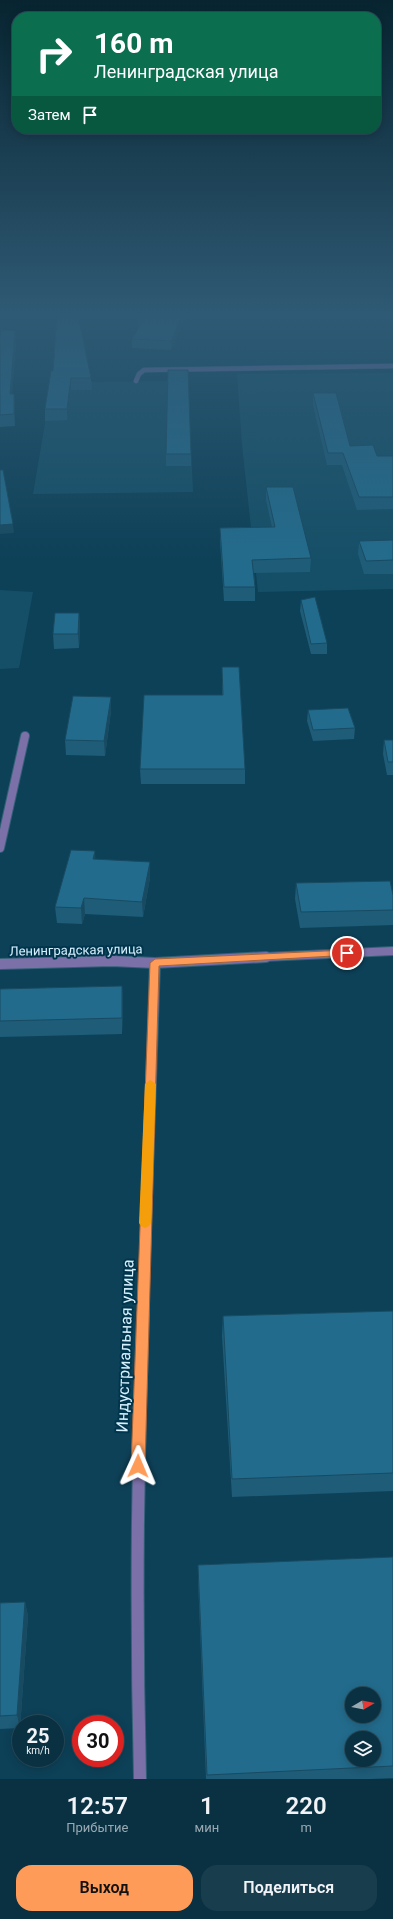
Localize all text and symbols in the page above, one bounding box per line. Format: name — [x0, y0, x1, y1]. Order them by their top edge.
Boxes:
text: 160 m — [94, 27, 173, 60]
icon: right — [28, 28, 80, 80]
text: Ленинградская улица — [94, 61, 278, 82]
icon: arrive — [79, 104, 101, 126]
text: Затем — [28, 106, 71, 124]
pin — [330, 936, 364, 970]
street label: Ленинградская улица — [9, 941, 143, 959]
icon: arrive — [336, 942, 358, 964]
street label: Индустриальная улица — [112, 1259, 138, 1433]
position arrow — [117, 1445, 159, 1487]
north arrow — [345, 1687, 381, 1723]
map controls — [345, 1687, 381, 1767]
speed limit sign: 30 — [72, 1715, 124, 1767]
text: 25 — [27, 1724, 49, 1748]
button: layers — [345, 1731, 381, 1767]
text: km/h — [26, 1745, 50, 1756]
text: 12:57 — [67, 1792, 128, 1820]
text: 1 — [200, 1792, 214, 1820]
text: 220 — [286, 1792, 327, 1820]
text: Прибытие — [66, 1820, 128, 1835]
text: мин — [195, 1820, 219, 1835]
text: m — [300, 1820, 312, 1835]
button: Выход — [16, 1865, 193, 1911]
button: Поделиться — [201, 1865, 377, 1911]

